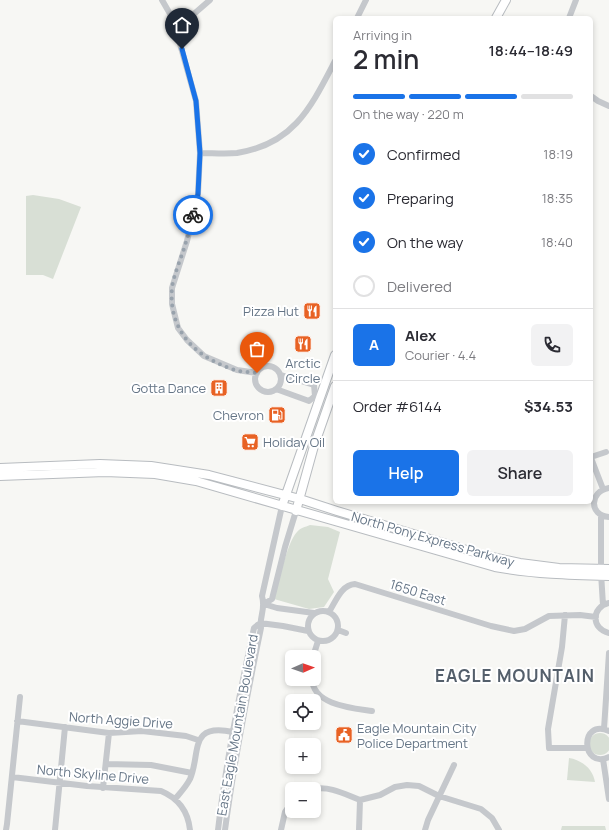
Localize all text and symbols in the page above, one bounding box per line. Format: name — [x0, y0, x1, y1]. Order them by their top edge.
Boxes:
pin — [165, 8, 199, 49]
icon: home — [171, 14, 193, 36]
text: Arriving in — [353, 26, 412, 44]
text: 18:44–18:49 — [488, 40, 573, 61]
text: 2 min — [353, 41, 419, 77]
text: On the way · 220 m — [353, 105, 464, 123]
icon: check — [353, 143, 375, 165]
text: Confirmed — [387, 144, 460, 165]
text: 18:19 — [543, 145, 573, 163]
icon: check — [353, 187, 375, 209]
text: Preparing — [387, 188, 454, 209]
text: 18:35 — [542, 189, 573, 207]
courier — [173, 195, 213, 235]
icon: bike — [182, 204, 204, 226]
icon: check — [353, 231, 375, 253]
text: On the way — [387, 232, 463, 253]
text: 18:40 — [541, 233, 573, 251]
text: Delivered — [387, 276, 452, 297]
restaurant icon: Pizza Hut — [302, 301, 322, 321]
place label: Pizza Hut — [243, 302, 299, 320]
button: phone — [531, 324, 573, 366]
text: Alex — [405, 325, 436, 346]
pin — [240, 332, 274, 373]
restaurant icon: Arctic Circle — [293, 334, 313, 354]
text: A — [369, 334, 379, 355]
icon: bag — [246, 338, 268, 360]
text: Courier · 4.4 — [405, 346, 476, 364]
place label: Arctic Circle — [285, 354, 321, 387]
building icon: Gotta Dance — [209, 378, 229, 398]
place label: Gotta Dance — [131, 379, 206, 397]
text: Order #6144 — [353, 396, 442, 417]
text: $34.53 — [524, 396, 573, 417]
fuel station icon: Chevron — [267, 405, 287, 425]
place label: Chevron — [213, 406, 264, 424]
supermarket icon: Holiday Oil — [240, 432, 260, 452]
place label: Holiday Oil — [263, 433, 325, 451]
button: Help — [353, 450, 459, 496]
button: Share — [467, 450, 573, 496]
street label: North Pony Express Parkway — [349, 507, 517, 571]
street label: 1650 East — [388, 575, 448, 609]
street label: East Eagle Mountain Boulevard — [212, 633, 262, 817]
north arrow — [285, 650, 321, 686]
map controls — [285, 650, 321, 818]
district label: EAGLE MOUNTAIN — [435, 664, 595, 687]
button: locate — [285, 694, 321, 730]
street label: North Aggie Drive — [68, 707, 174, 733]
place label: Eagle Mountain City Police Department — [357, 719, 477, 752]
public building icon: Eagle Mountain City Police Department — [334, 725, 354, 745]
button: + — [285, 738, 321, 774]
street label: North Skyline Drive — [36, 760, 150, 788]
button: − — [285, 782, 321, 818]

